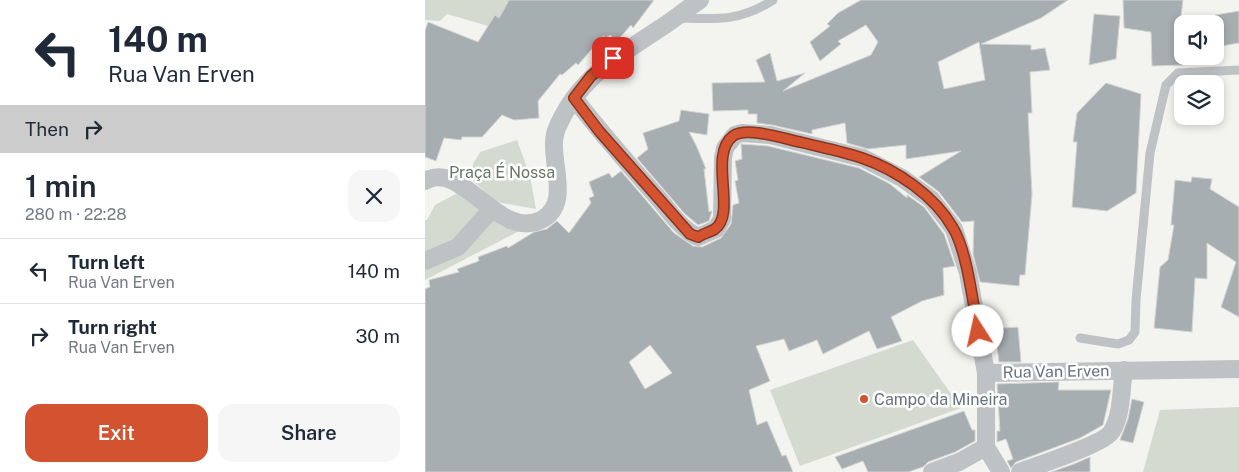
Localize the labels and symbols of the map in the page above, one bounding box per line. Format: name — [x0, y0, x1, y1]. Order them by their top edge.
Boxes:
pin — [592, 37, 634, 79]
park label: Praça É Nossa — [449, 162, 555, 182]
position arrow — [951, 304, 1003, 356]
street label: Rua Van Erven — [1002, 361, 1110, 382]
place label: Campo da Mineira — [874, 390, 1007, 409]
marker: Campo da Mineira — [858, 393, 870, 405]

